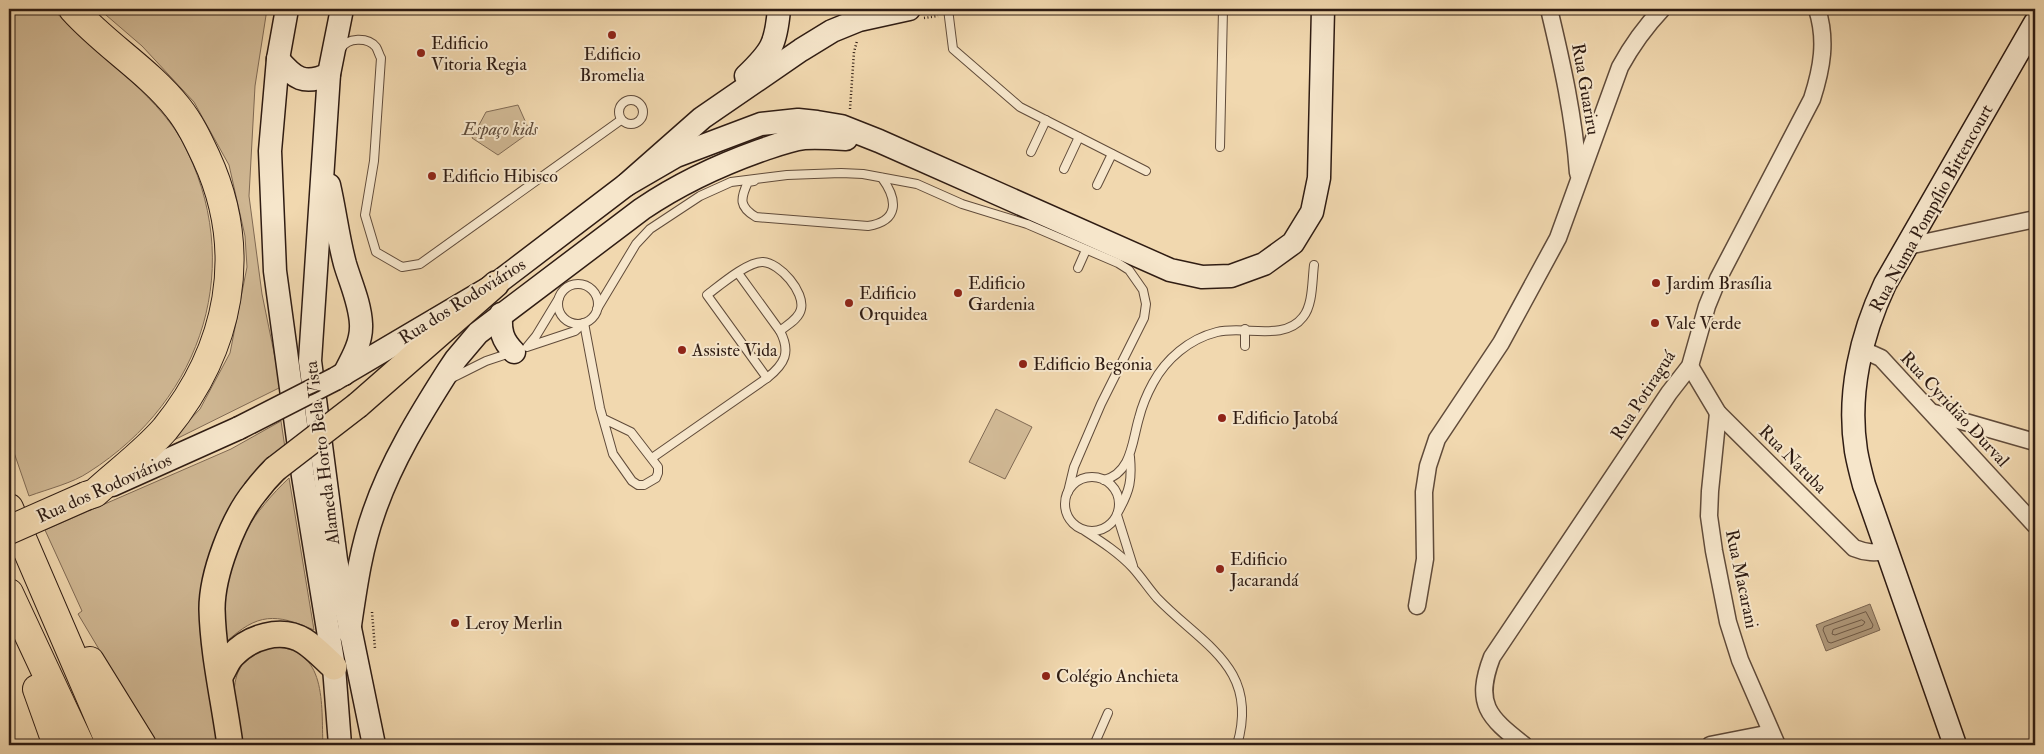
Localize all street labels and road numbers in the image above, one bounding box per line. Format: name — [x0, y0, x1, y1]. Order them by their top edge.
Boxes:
street label: Rua Guariru — [1566, 42, 1605, 137]
street label: Rua Numa Pompílio Bittencourt — [1865, 100, 1998, 316]
street label: Rua dos Rodoviários — [394, 253, 530, 350]
street label: Rua Potiraguá — [1606, 346, 1681, 444]
street label: Rua Cyridião Durval — [1895, 347, 2014, 472]
street label: Alameda Horto Bela Vista — [300, 359, 345, 547]
street label: Rua Natuba — [1754, 420, 1832, 499]
street label: Rua dos Rodoviários — [33, 448, 175, 529]
street label: Rua Macarani — [1720, 527, 1763, 631]

